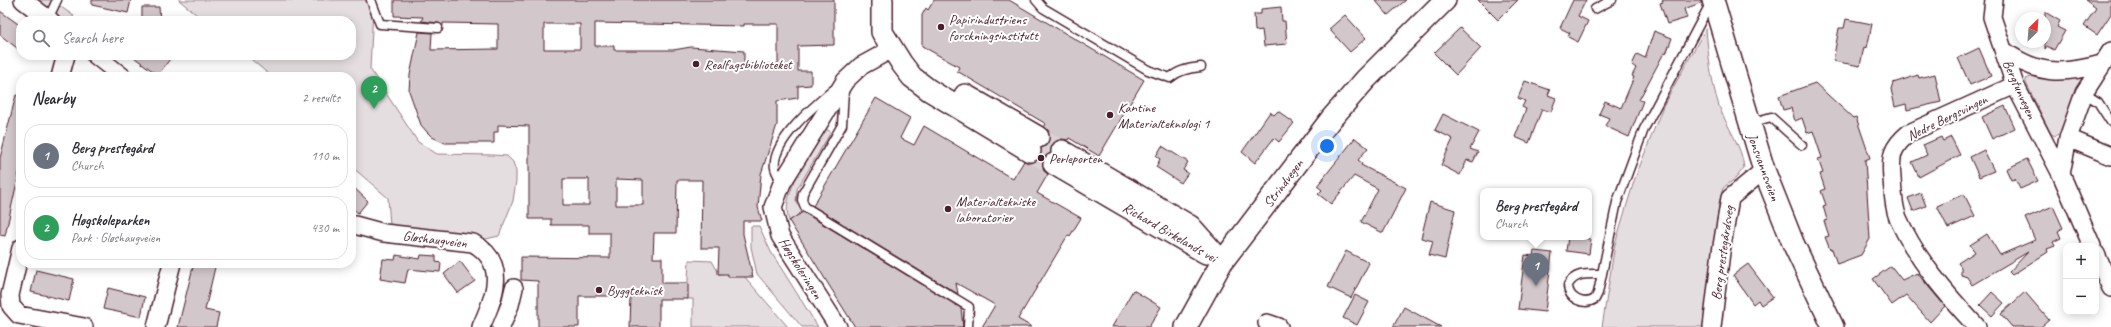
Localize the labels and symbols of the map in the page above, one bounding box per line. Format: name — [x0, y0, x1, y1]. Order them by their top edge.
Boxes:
place label: Papirindustriens forskningsinstitutt — [949, 11, 1039, 44]
north arrow — [2015, 12, 2051, 48]
marker: Papirindustriens forskningsinstitutt — [936, 22, 946, 32]
place label: Realfagsbiblioteket — [704, 56, 793, 73]
street label: Bergtunvegen — [1999, 57, 2040, 122]
marker: Realfagsbiblioteket — [691, 59, 701, 69]
pin: 2 — [361, 76, 387, 109]
street label: Nedre Bergsvingen — [1904, 90, 1991, 144]
place label: Kantine Materialteknologi 1 — [1118, 99, 1210, 132]
marker: Kantine Materialteknologi 1 — [1105, 110, 1115, 120]
street label: Jonsvannsveien — [1743, 130, 1784, 204]
your location — [1317, 136, 1337, 156]
place label: Perleporten — [1049, 150, 1103, 167]
marker: Perleporten — [1036, 153, 1046, 163]
street label: Strindvegen — [1260, 155, 1308, 211]
place label: Materialtekniske laboratorier — [956, 193, 1037, 226]
street label: Richard Birkelands vei — [1120, 199, 1222, 267]
marker: Materialtekniske laboratorier — [943, 204, 953, 214]
street label: Berg prestegårdsveg — [1707, 204, 1738, 301]
street label: Gløshaugveien — [402, 227, 469, 252]
street label: Høgskoleringen — [775, 234, 827, 303]
pin: 1 — [1523, 253, 1549, 286]
place label: Byggteknisk — [607, 282, 663, 299]
marker: Byggteknisk — [594, 285, 604, 295]

